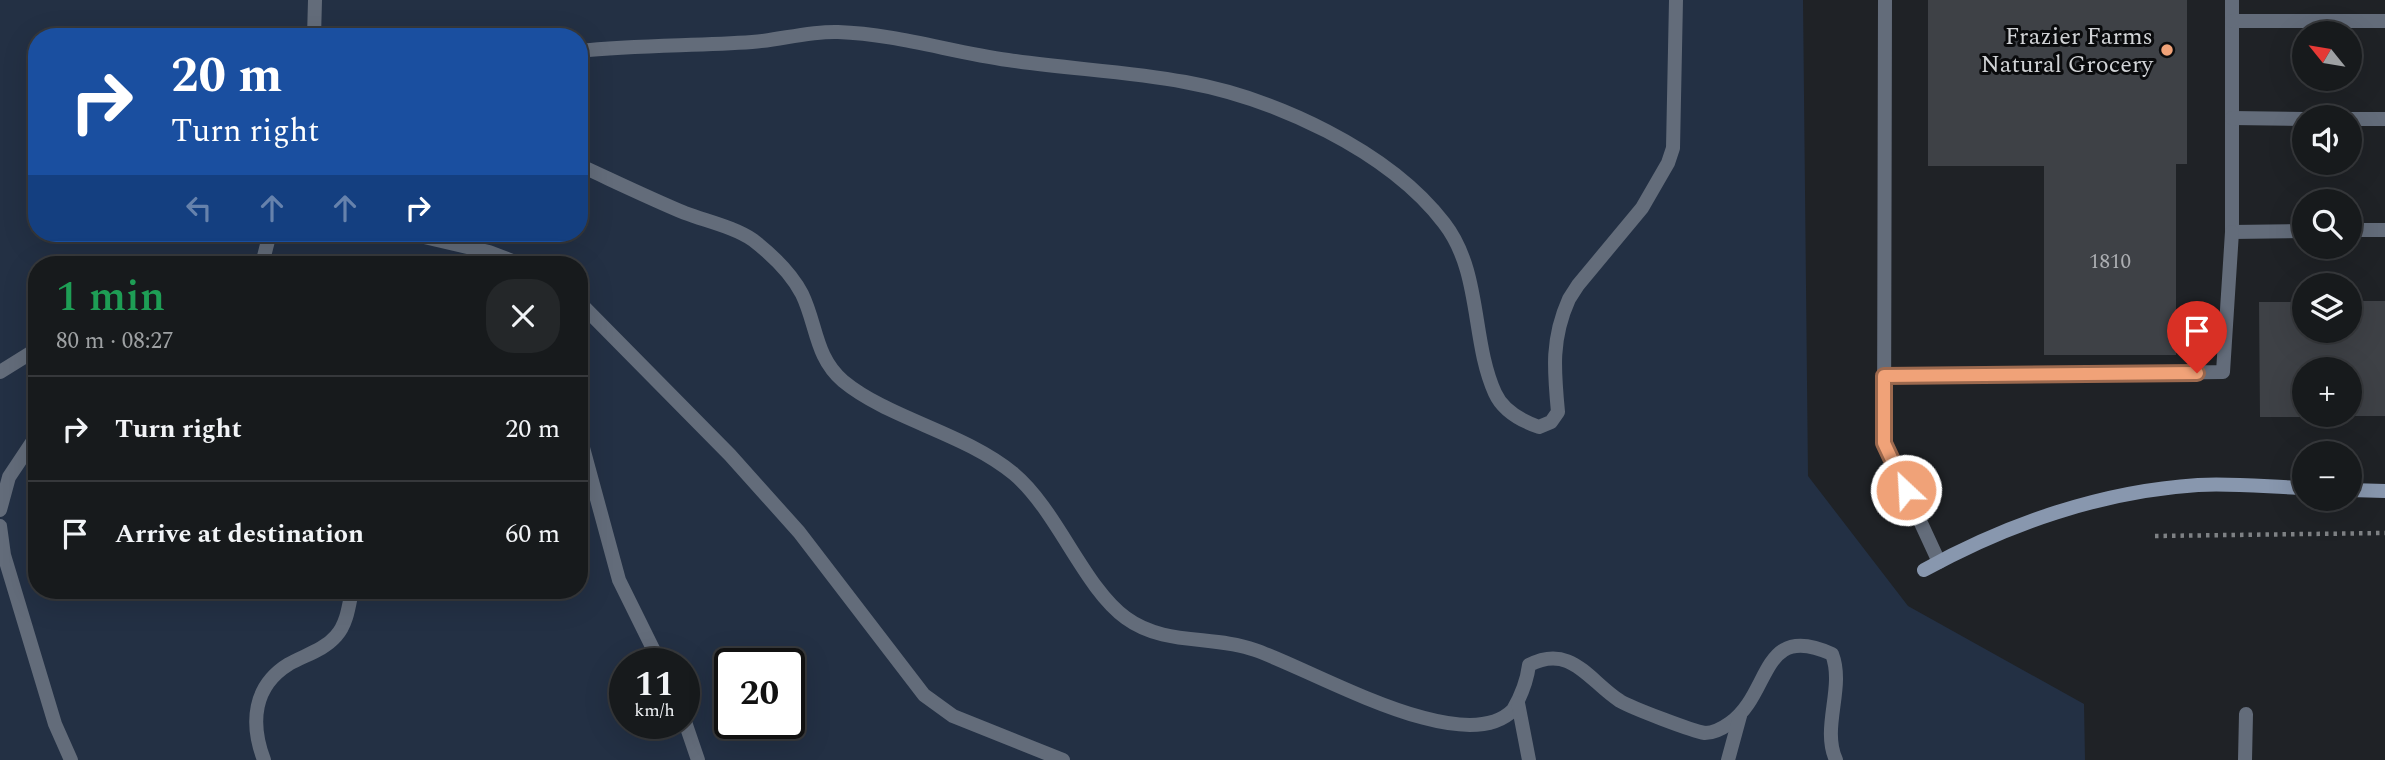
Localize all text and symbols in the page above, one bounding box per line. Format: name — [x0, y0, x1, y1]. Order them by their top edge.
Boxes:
place label: Frazier Farms Natural Grocery — [1981, 19, 2154, 83]
north arrow — [2292, 21, 2362, 91]
map controls — [2292, 21, 2362, 511]
text: 20 m — [171, 39, 282, 114]
marker: Frazier Farms Natural Grocery — [2159, 42, 2175, 58]
icon: right — [56, 56, 147, 147]
button: sound — [2292, 105, 2362, 175]
text: Turn right — [171, 107, 319, 156]
icon: left — [180, 189, 218, 227]
icon: ahead — [253, 189, 291, 227]
icon: ahead — [326, 189, 364, 227]
icon: right — [399, 189, 437, 227]
button: search — [2292, 189, 2362, 259]
house number: 1810 — [2089, 246, 2131, 278]
text: 1 min — [56, 266, 165, 329]
button: layers — [2292, 273, 2362, 343]
button: close — [486, 279, 560, 353]
pin — [2167, 301, 2227, 373]
icon: arrive — [2178, 312, 2216, 350]
text: 80 m · 08:27 — [56, 324, 174, 359]
button: + — [2292, 357, 2362, 427]
text: Turn right — [115, 409, 242, 449]
text: 20 m — [505, 409, 560, 449]
icon: right — [56, 410, 94, 448]
button: − — [2292, 441, 2362, 511]
position arrow — [1869, 453, 1943, 527]
text: Arrive at destination — [115, 514, 364, 554]
text: 60 m — [505, 514, 560, 554]
icon: arrive — [56, 515, 94, 553]
speed limit sign: 20 — [714, 648, 805, 739]
text: 11 — [635, 658, 674, 711]
text: km/h — [634, 697, 675, 724]

